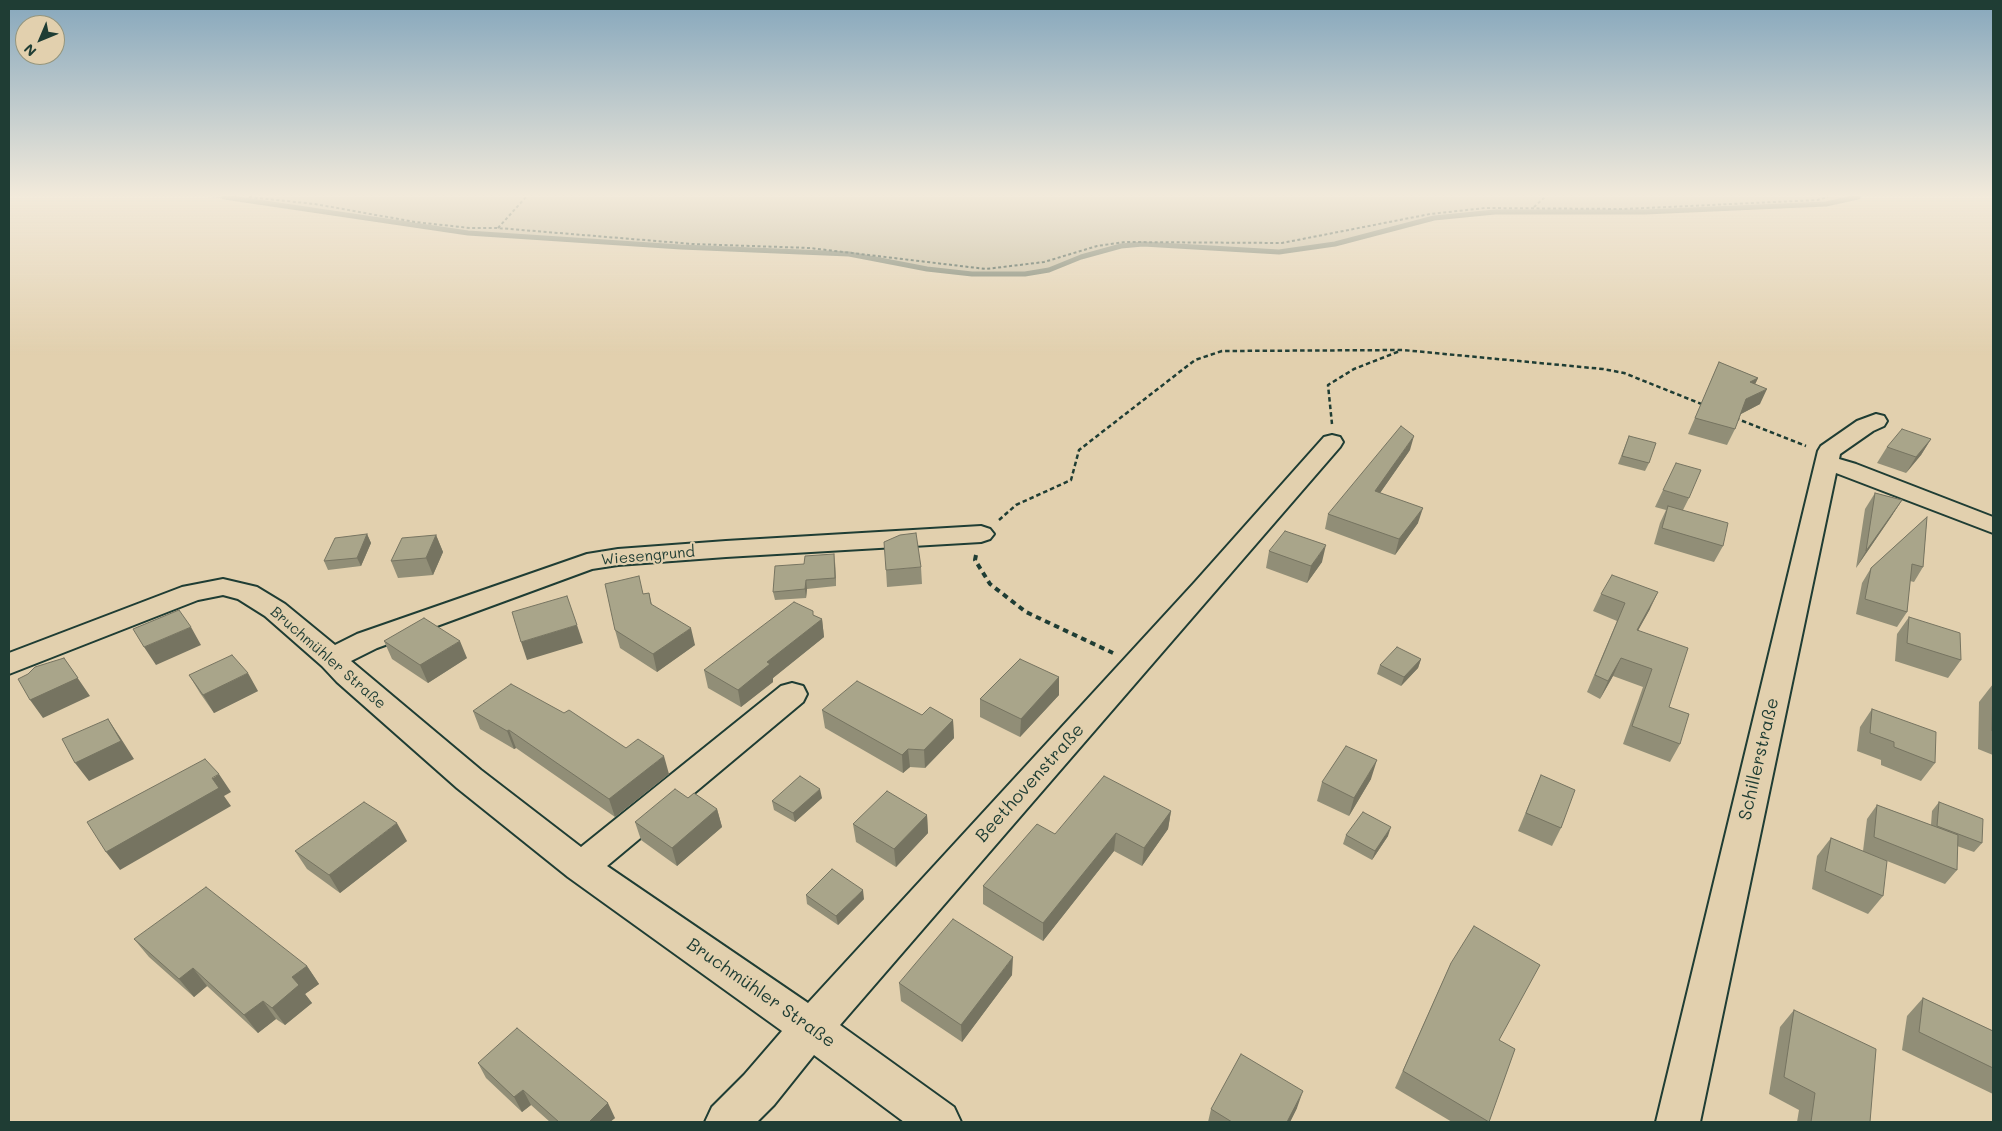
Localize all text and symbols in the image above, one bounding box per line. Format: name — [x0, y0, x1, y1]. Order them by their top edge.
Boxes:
north arrow — [15, 15, 65, 65]
text: N — [19, 40, 40, 61]
street label: Wiesengrund — [600, 543, 696, 569]
street label: Bruchmühler Straße — [267, 603, 389, 713]
street label: Schillerstraße — [1734, 696, 1784, 822]
street label: Beethovenstraße — [971, 719, 1089, 847]
street label: Bruchmühler Straße — [683, 934, 839, 1052]

